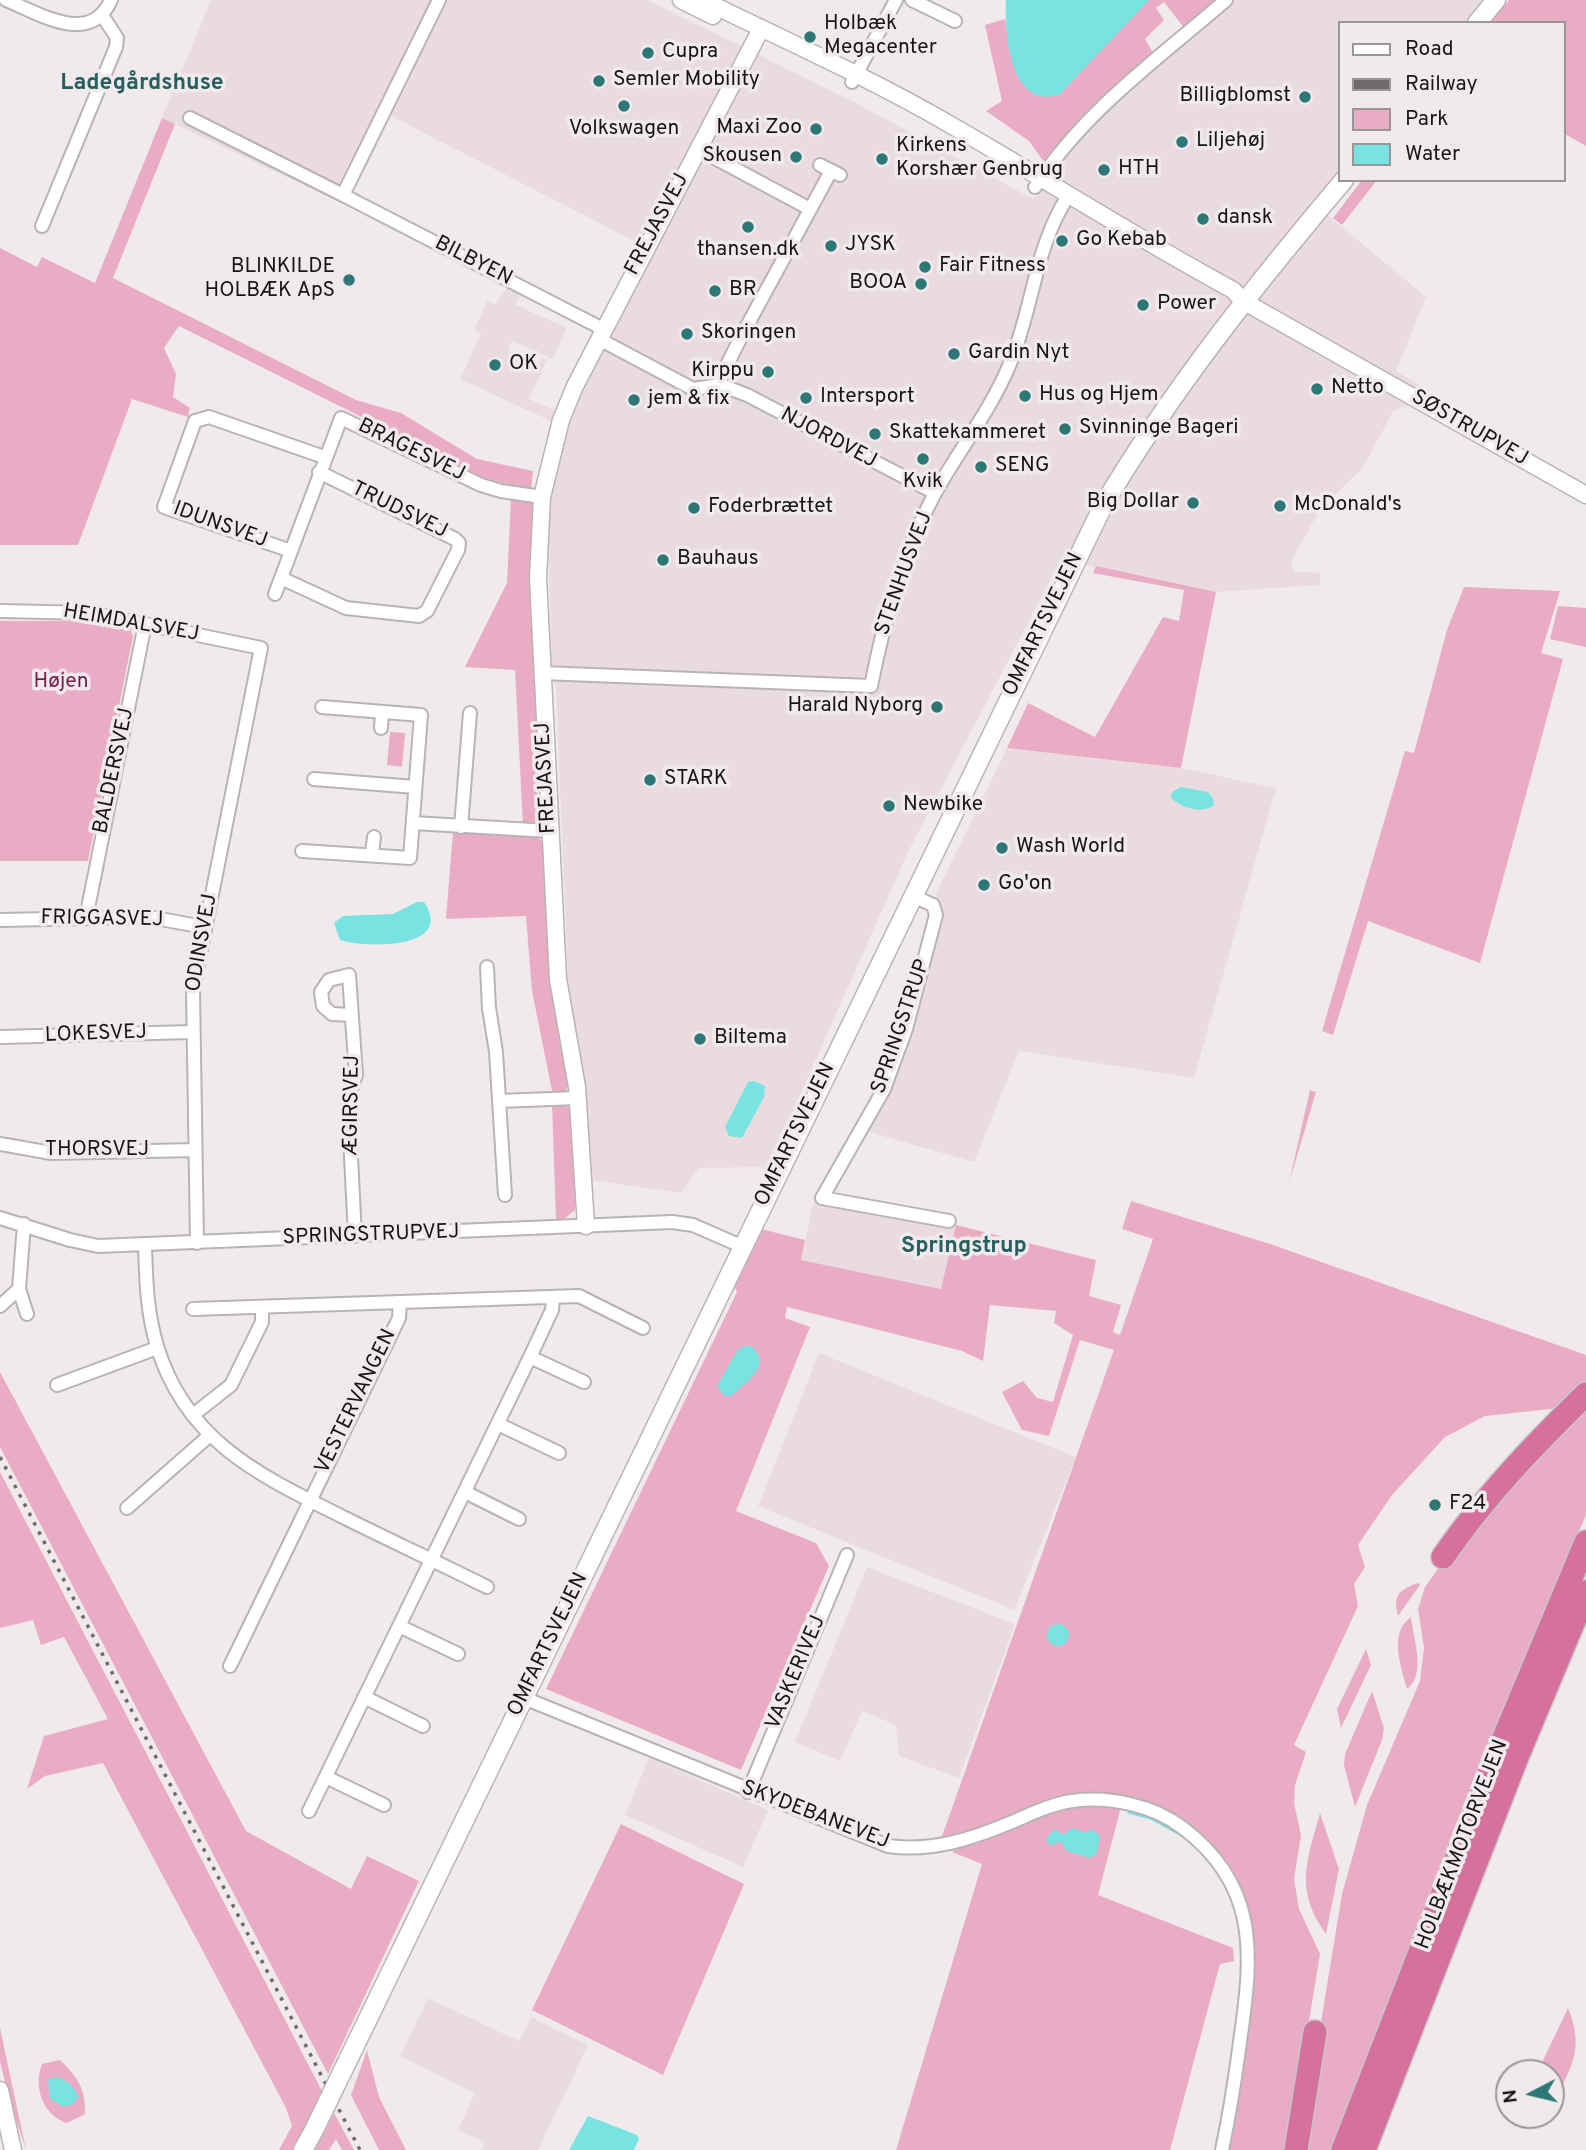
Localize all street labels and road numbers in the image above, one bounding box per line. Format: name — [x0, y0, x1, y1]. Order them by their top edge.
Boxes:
street label: FREJASVEJ — [621, 170, 695, 280]
street label: BILBYEN — [430, 232, 516, 292]
street label: SØSTRUPVEJ — [1406, 386, 1532, 472]
street label: NJORDVEJ — [775, 403, 881, 475]
street label: BRAGESVEJ — [353, 414, 469, 488]
street label: TRUDSVEJ — [347, 477, 451, 545]
street label: IDUNSVEJ — [169, 497, 271, 555]
street label: STENHUSVEJ — [871, 509, 939, 639]
street label: OMFARTSVEJEN — [998, 549, 1090, 701]
street label: HEIMDALSVEJ — [61, 600, 201, 648]
street label: BALDERSVEJ — [89, 706, 141, 836]
street label: FREJASVEJ — [531, 722, 563, 834]
street label: ODINSVEJ — [182, 892, 224, 994]
street label: FRIGGASVEJ — [40, 906, 164, 934]
street label: SPRINGSTRUP — [867, 956, 937, 1098]
street label: LOKESVEJ — [45, 1021, 147, 1049]
street label: ÆGIRSVEJ — [340, 1055, 366, 1155]
street label: OMFARTSVEJEN — [750, 1059, 842, 1211]
street label: THORSVEJ — [45, 1138, 149, 1164]
street label: SPRINGSTRUPVEJ — [282, 1220, 460, 1252]
street label: VESTERVANGEN — [311, 1325, 403, 1479]
street label: OMFARTSVEJEN — [503, 1569, 595, 1721]
street label: VASKERIVEJ — [762, 1612, 832, 1734]
street label: HOLBÆKMOTORVEJEN — [1411, 1737, 1515, 1953]
street label: SKYDEBANEVEJ — [738, 1776, 892, 1856]

